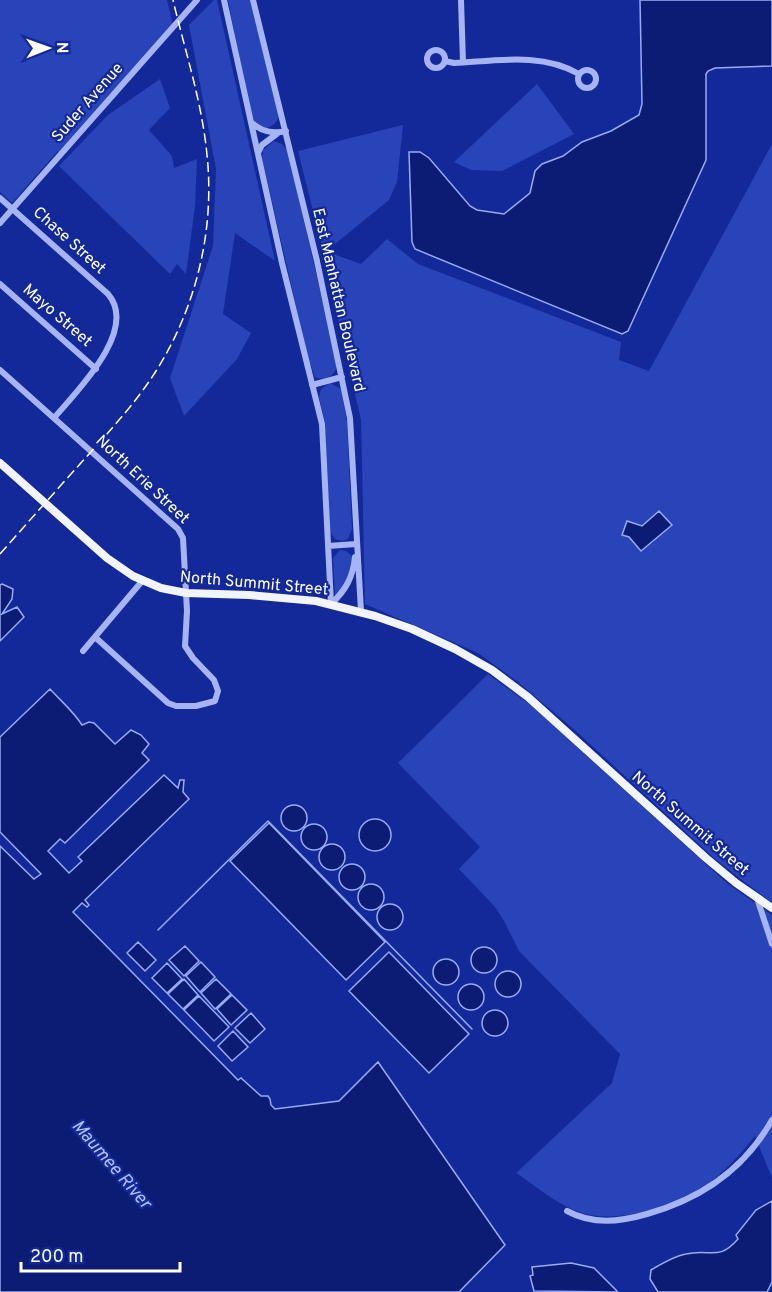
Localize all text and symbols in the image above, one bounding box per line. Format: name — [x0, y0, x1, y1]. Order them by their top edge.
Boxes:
north arrow — [18, 18, 78, 78]
text: N — [51, 42, 71, 54]
street label: Suder Avenue — [48, 59, 128, 147]
street label: Chase Street — [28, 203, 110, 279]
street label: East Manhattan Boulevard — [307, 206, 369, 394]
street label: Mayo Street — [18, 280, 96, 352]
street label: North Erie Street — [91, 431, 193, 529]
street label: North Summit Street — [179, 568, 329, 600]
street label: North Summit Street — [627, 768, 753, 880]
water label: Maumee River — [66, 1116, 157, 1216]
scale bar — [21, 1235, 180, 1273]
text: 200 m — [30, 1246, 83, 1269]

